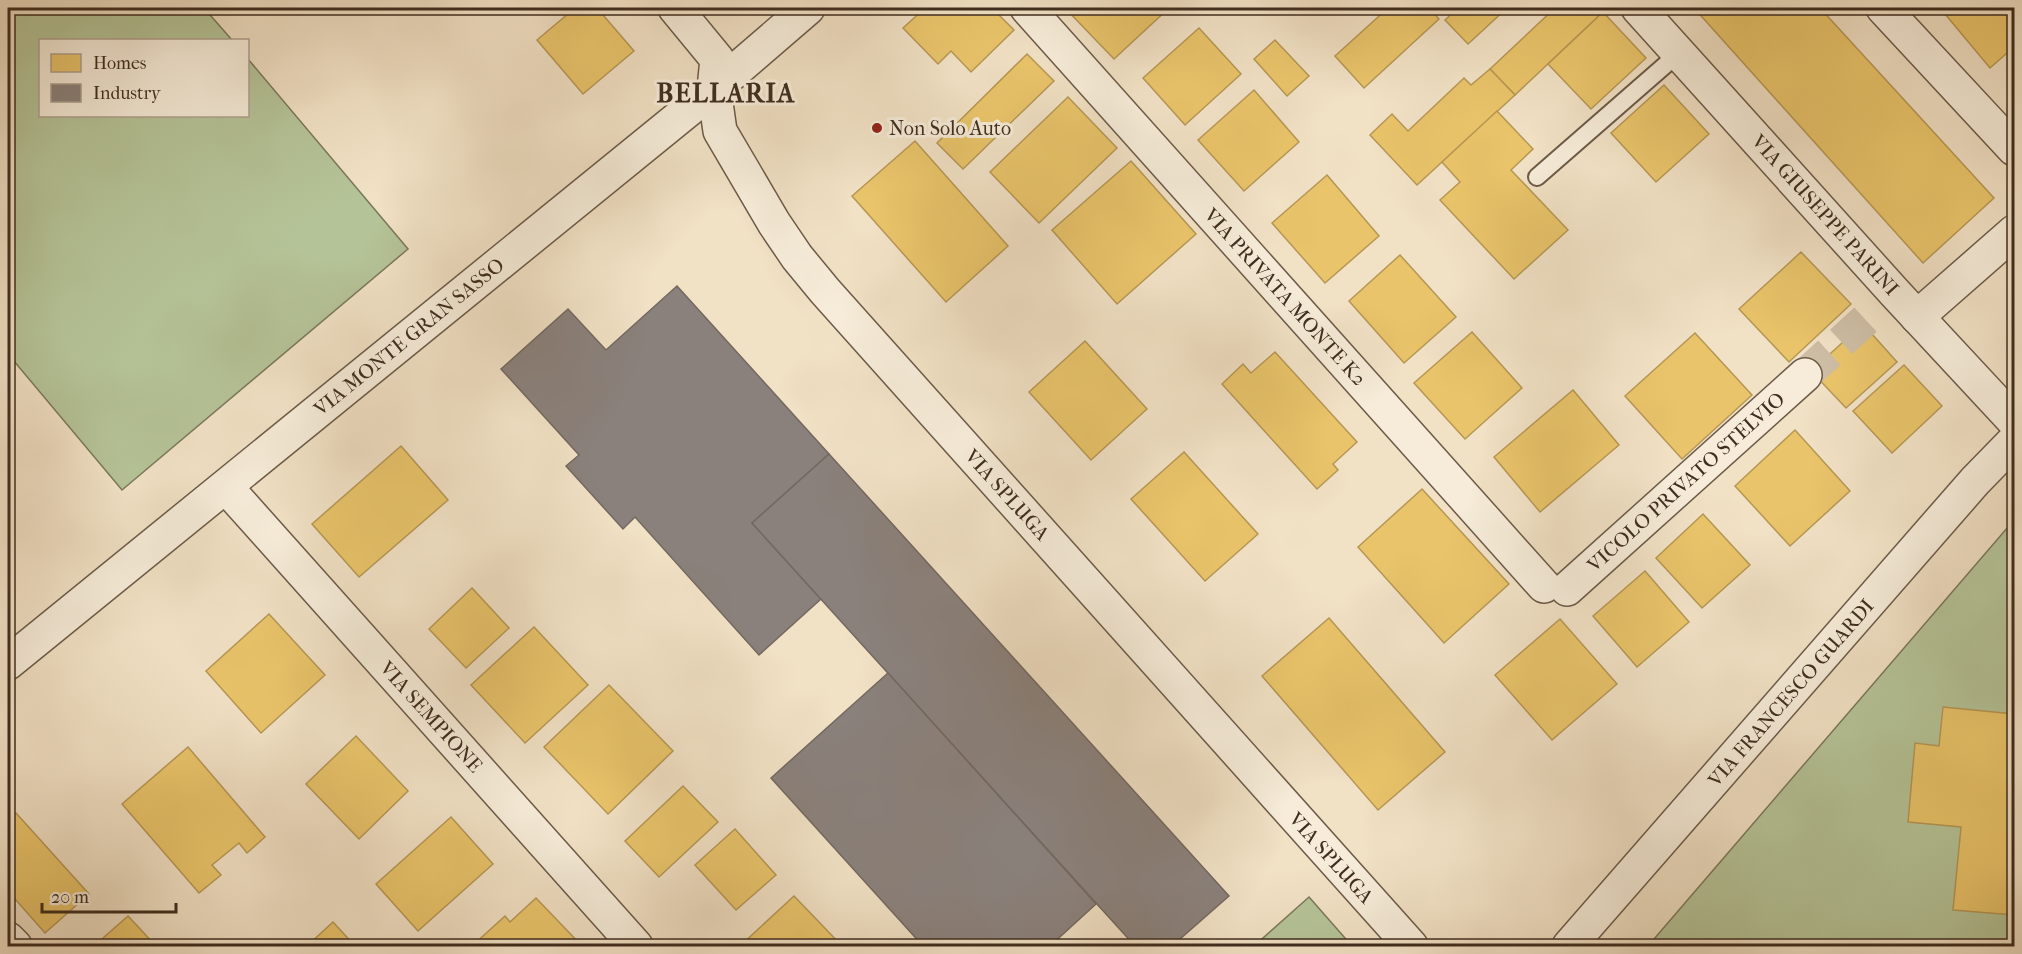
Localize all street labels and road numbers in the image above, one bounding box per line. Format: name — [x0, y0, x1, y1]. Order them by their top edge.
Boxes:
street label: VIA GIUSEPPE PARINI — [1746, 129, 1903, 300]
street label: VIA PRIVATA MONTE K2 — [1199, 203, 1371, 390]
street label: VIA MONTE GRAN SASSO — [309, 253, 509, 421]
street label: VICOLO PRIVATO STELVIO — [1582, 387, 1789, 577]
street label: VIA SPLUGA — [959, 444, 1055, 546]
street label: VIA FRANCESCO GUARDI — [1703, 594, 1879, 792]
street label: VIA SEMPIONE — [374, 656, 487, 777]
street label: VIA SPLUGA — [1283, 807, 1379, 909]

